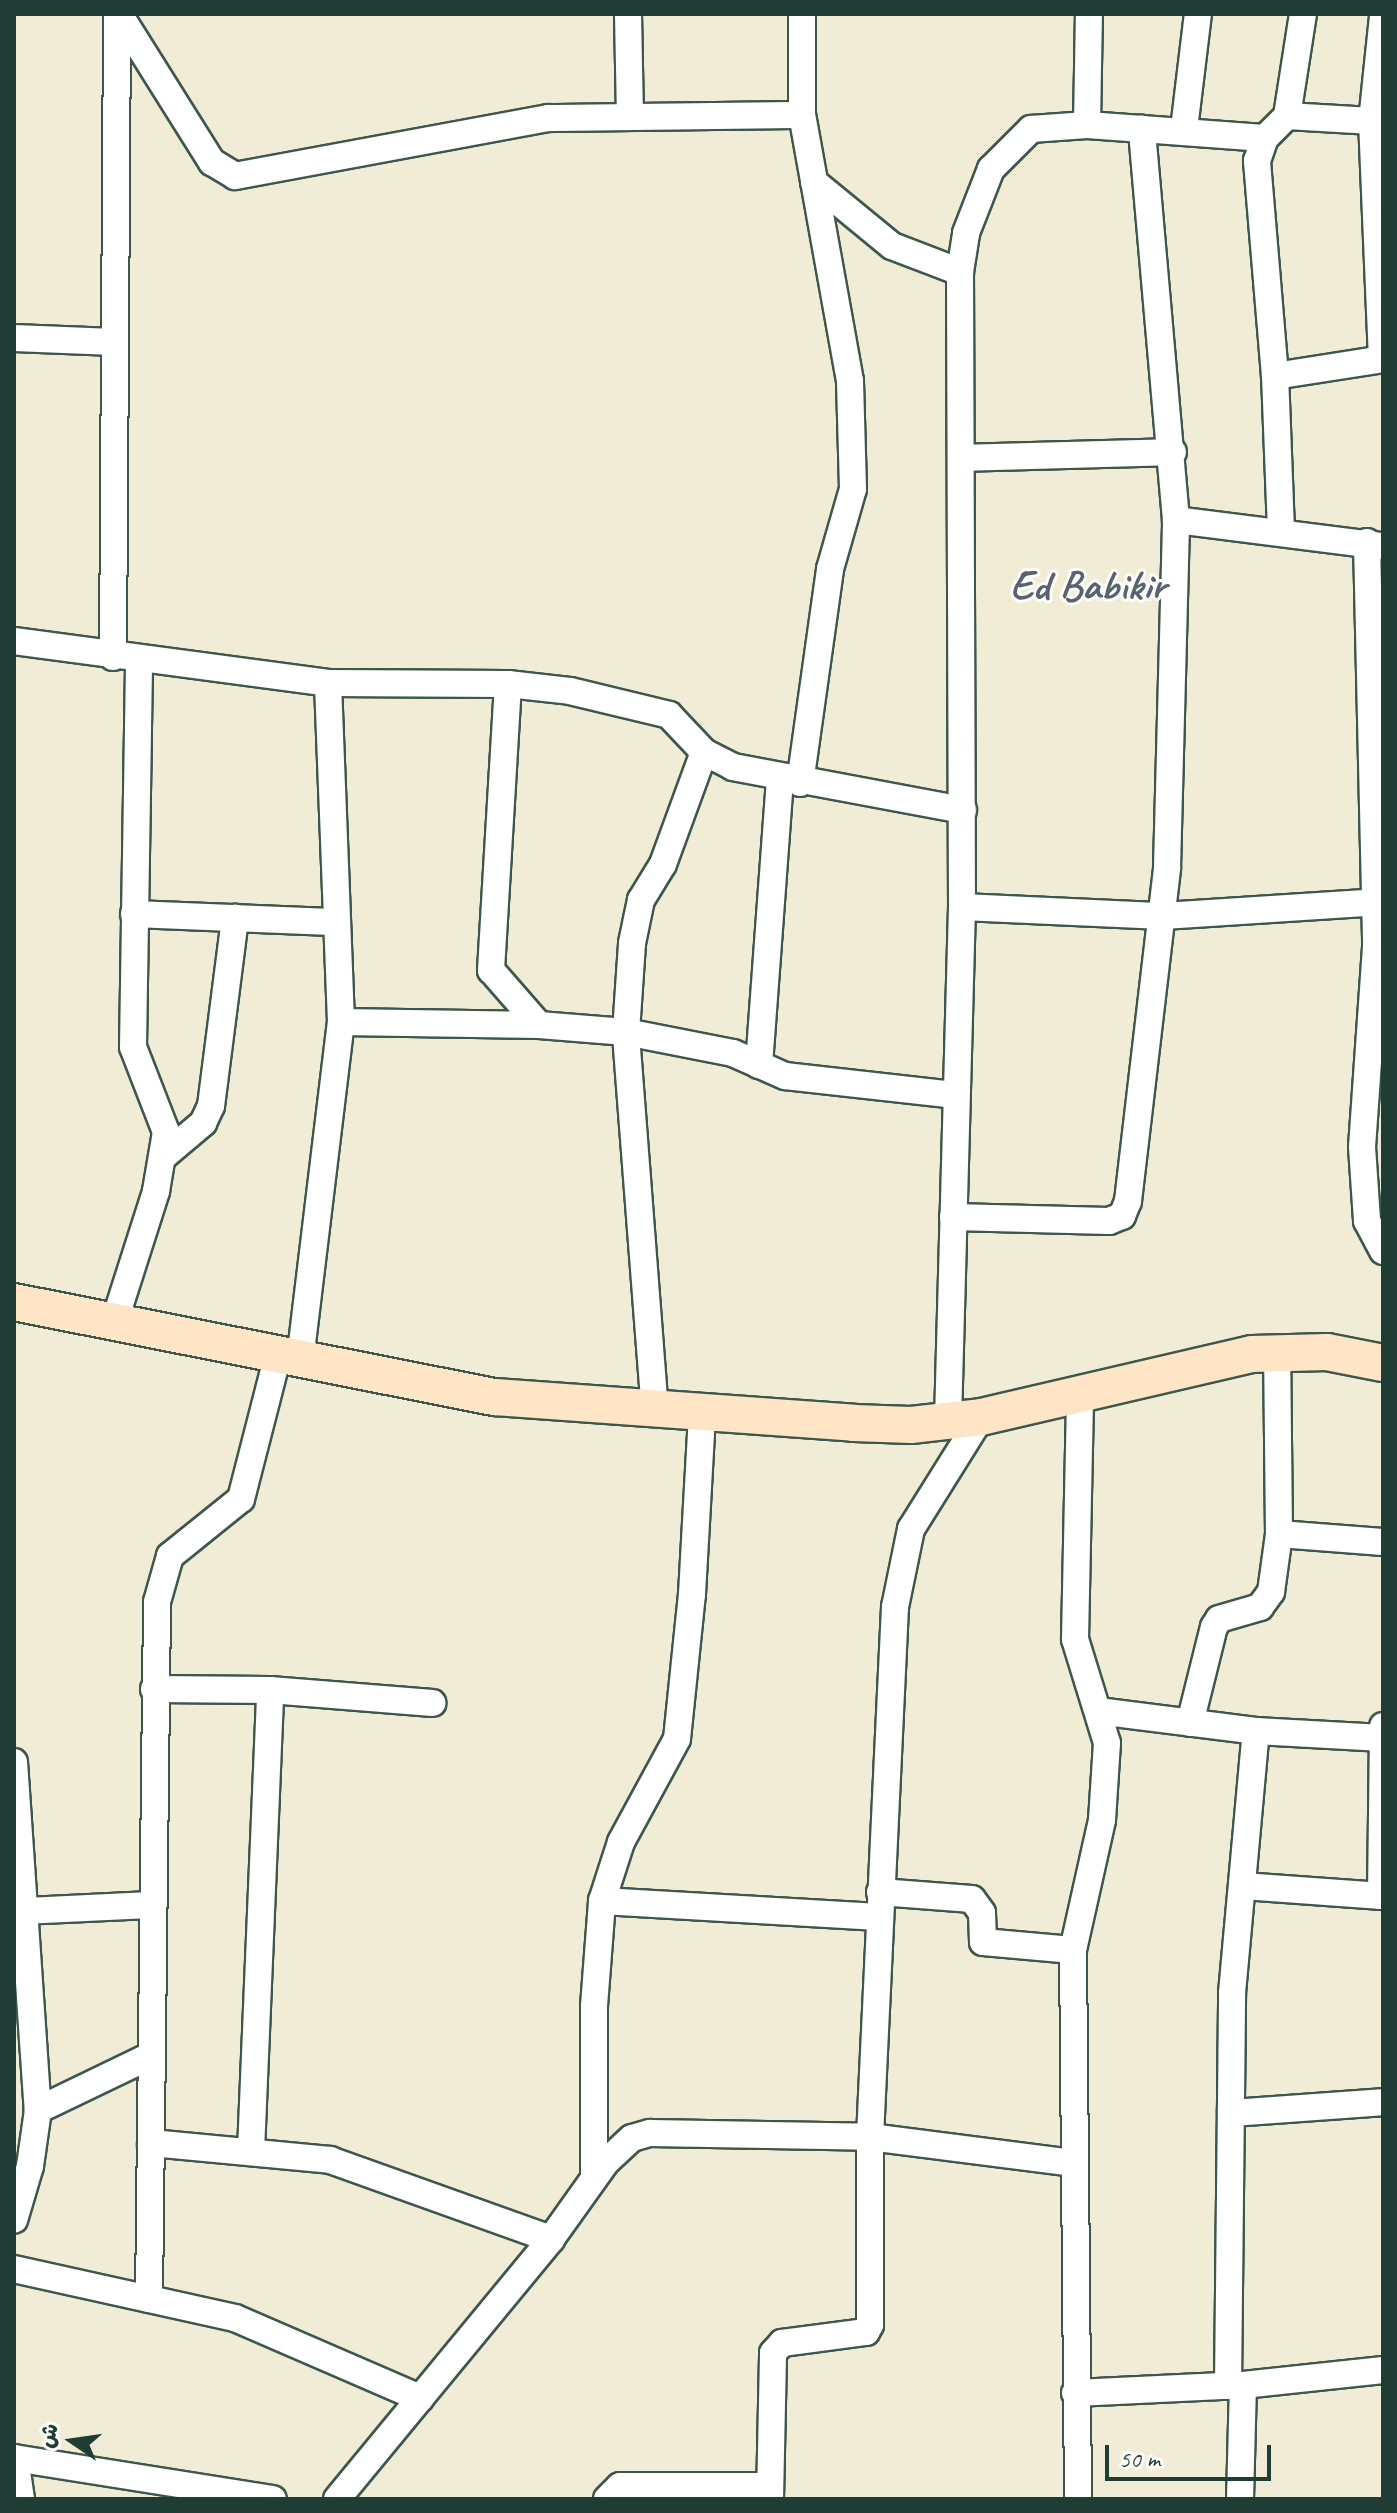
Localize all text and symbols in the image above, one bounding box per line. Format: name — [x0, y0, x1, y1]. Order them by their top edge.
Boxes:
district label: Ed Babikir — [1010, 561, 1166, 611]
north arrow — [32, 2401, 112, 2481]
text: ش — [32, 2421, 65, 2451]
scale bar — [1109, 2429, 1275, 2479]
text: 50 m — [1119, 2444, 1160, 2474]

